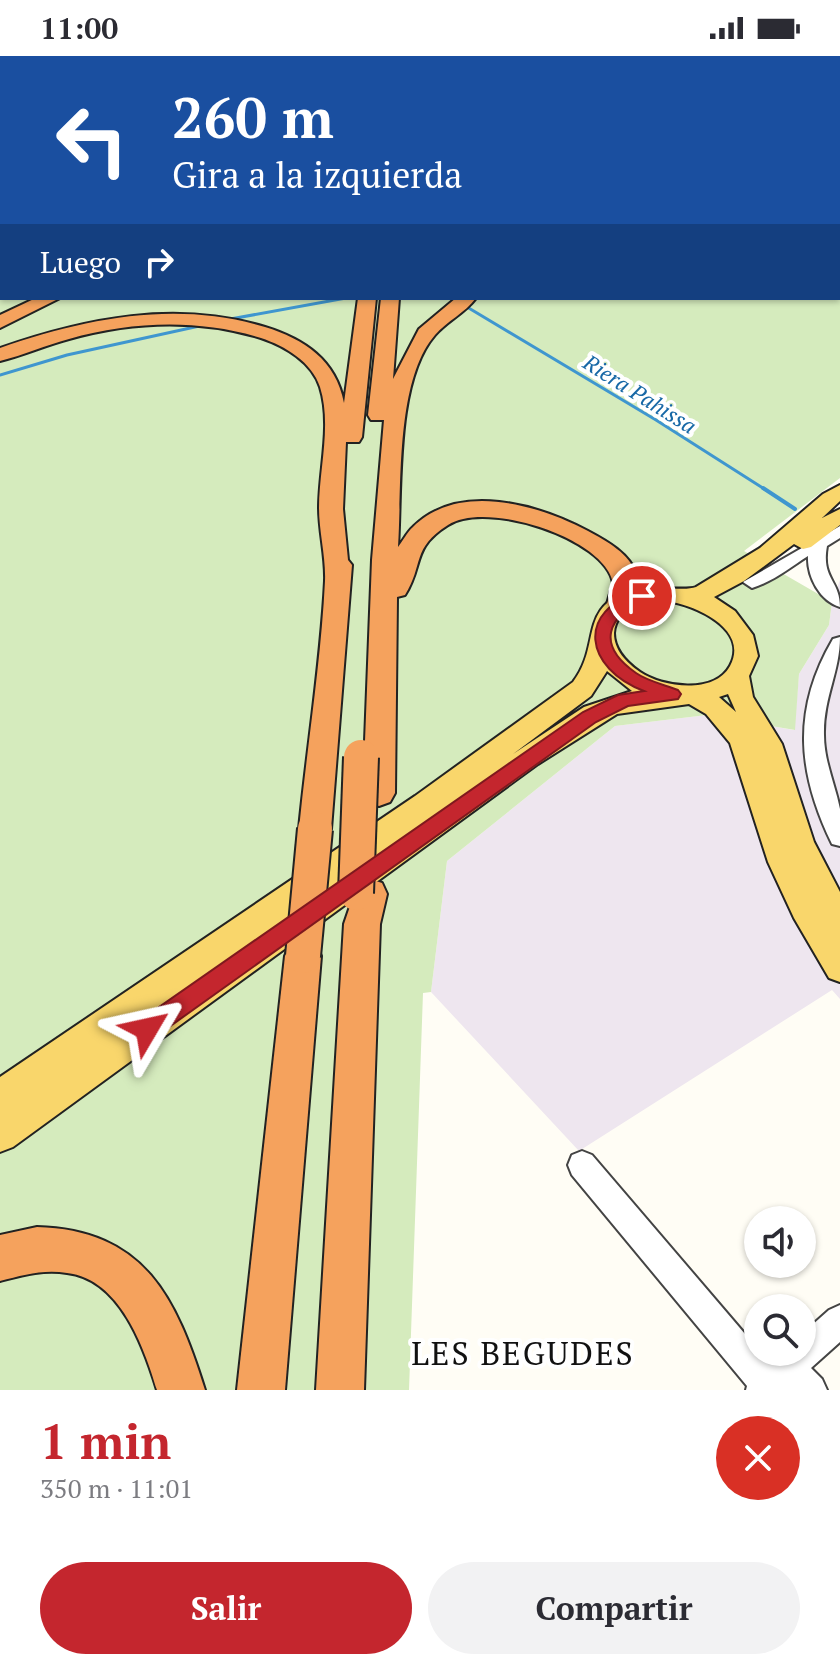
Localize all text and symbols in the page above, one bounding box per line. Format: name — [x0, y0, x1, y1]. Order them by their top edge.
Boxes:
text: 11:00 — [40, 8, 118, 48]
text: 260 m — [172, 80, 334, 154]
icon: left — [40, 88, 144, 192]
text: Gira a la izquierda — [172, 151, 462, 198]
icon: right — [137, 240, 181, 284]
text: Luego — [40, 242, 121, 282]
water label: Riera Pahissa — [577, 347, 702, 440]
pin — [608, 562, 676, 630]
icon: arrive — [620, 574, 664, 618]
position arrow — [105, 987, 189, 1071]
map controls — [744, 1206, 816, 1366]
button: sound — [744, 1206, 816, 1278]
button: search — [744, 1294, 816, 1366]
district label: LES BEGUDES — [411, 1332, 635, 1374]
text: 1 min — [40, 1409, 171, 1473]
button: close — [716, 1416, 800, 1500]
text: 350 m · 11:01 — [40, 1471, 193, 1505]
button: Salir — [40, 1562, 412, 1654]
button: Compartir — [428, 1562, 800, 1654]

